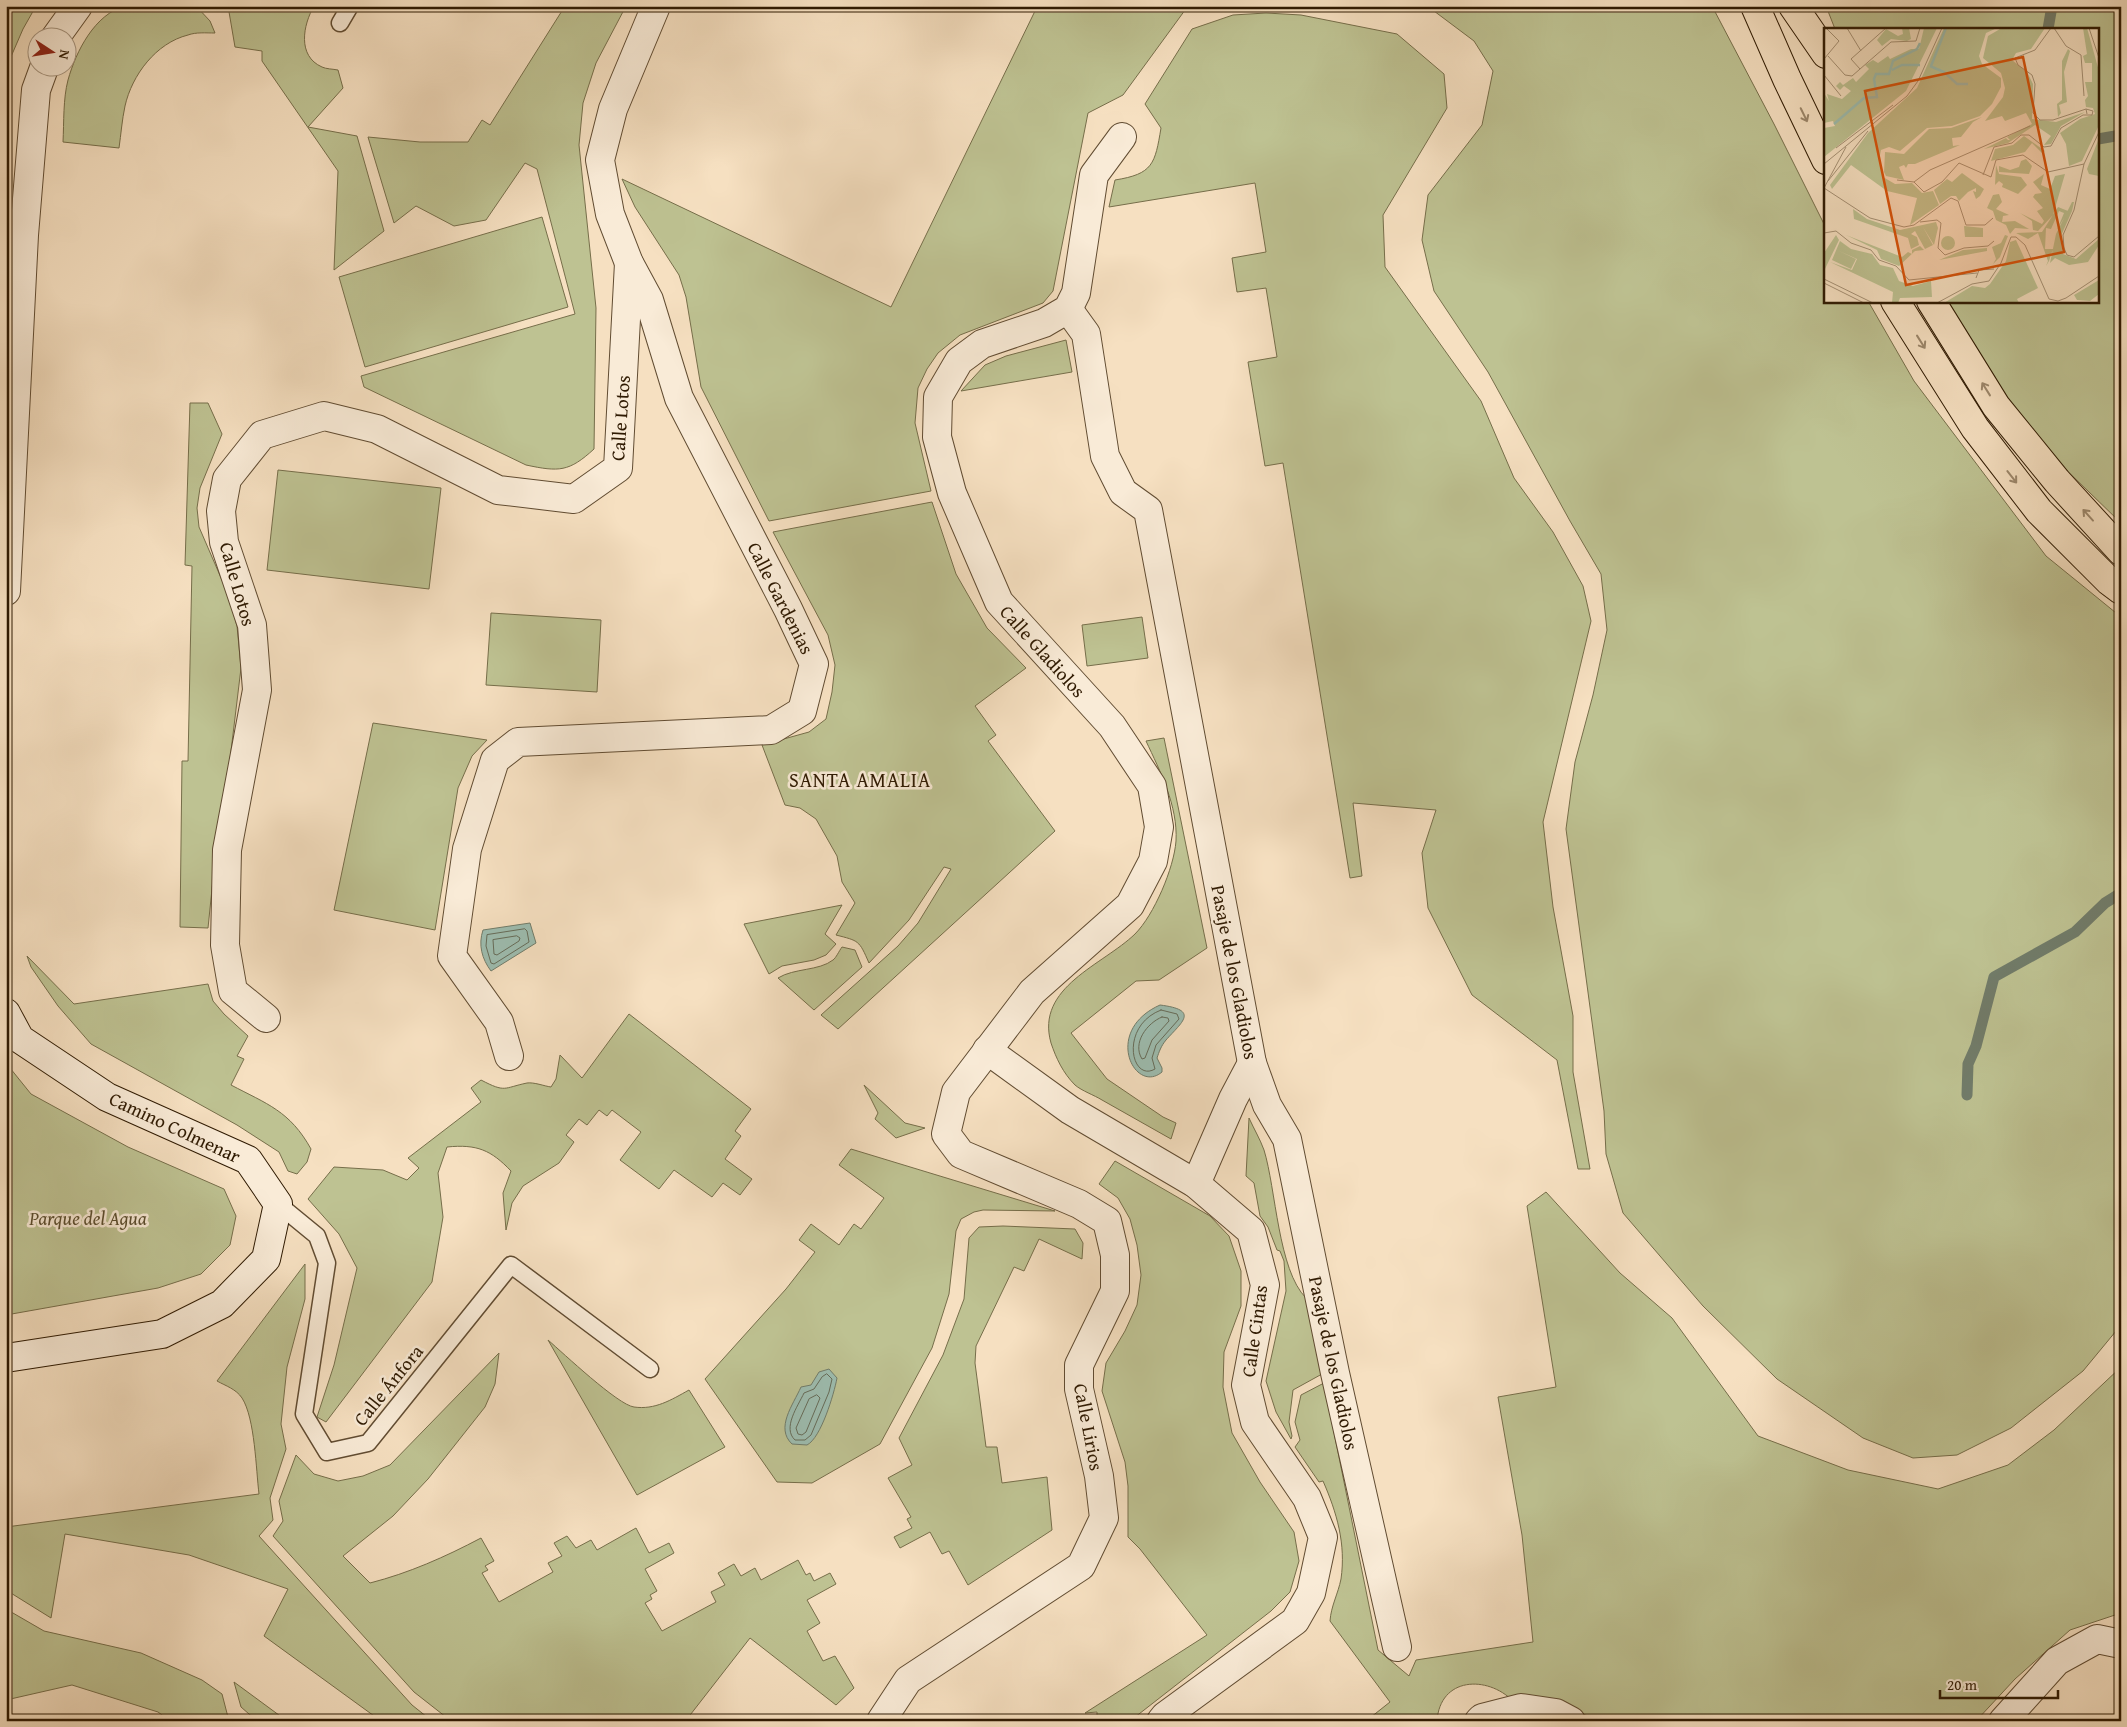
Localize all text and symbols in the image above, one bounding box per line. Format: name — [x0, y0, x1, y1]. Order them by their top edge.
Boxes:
north arrow — [28, 28, 78, 78]
inset map — [1824, 28, 2100, 302]
text: N — [54, 48, 75, 62]
one-way arrow — [1799, 107, 1809, 122]
one-way arrow — [1916, 335, 1926, 349]
street label: Calle Lotos — [603, 374, 637, 462]
one-way arrow — [1980, 383, 1990, 397]
one-way arrow — [2007, 470, 2018, 483]
one-way arrow — [2082, 509, 2094, 522]
street label: Calle Gardenias — [741, 537, 821, 659]
street label: Calle Lotos — [213, 539, 263, 629]
street label: Calle Gladiolos — [994, 598, 1092, 704]
district label: SANTA AMALIA — [789, 765, 931, 794]
street label: Pasaje de los Gladiolos — [1204, 882, 1266, 1062]
street label: Camino Colmenar — [105, 1084, 245, 1170]
park label: Parque del Agua — [28, 1204, 147, 1232]
street label: Pasaje de los Gladiolos — [1302, 1273, 1366, 1453]
street label: Calle Cintas — [1234, 1283, 1274, 1379]
street label: Calle Ánfora — [346, 1338, 430, 1432]
street label: Calle Lirios — [1067, 1381, 1111, 1473]
scale bar — [1940, 1667, 2057, 1699]
text: 20 m — [1947, 1674, 1978, 1695]

